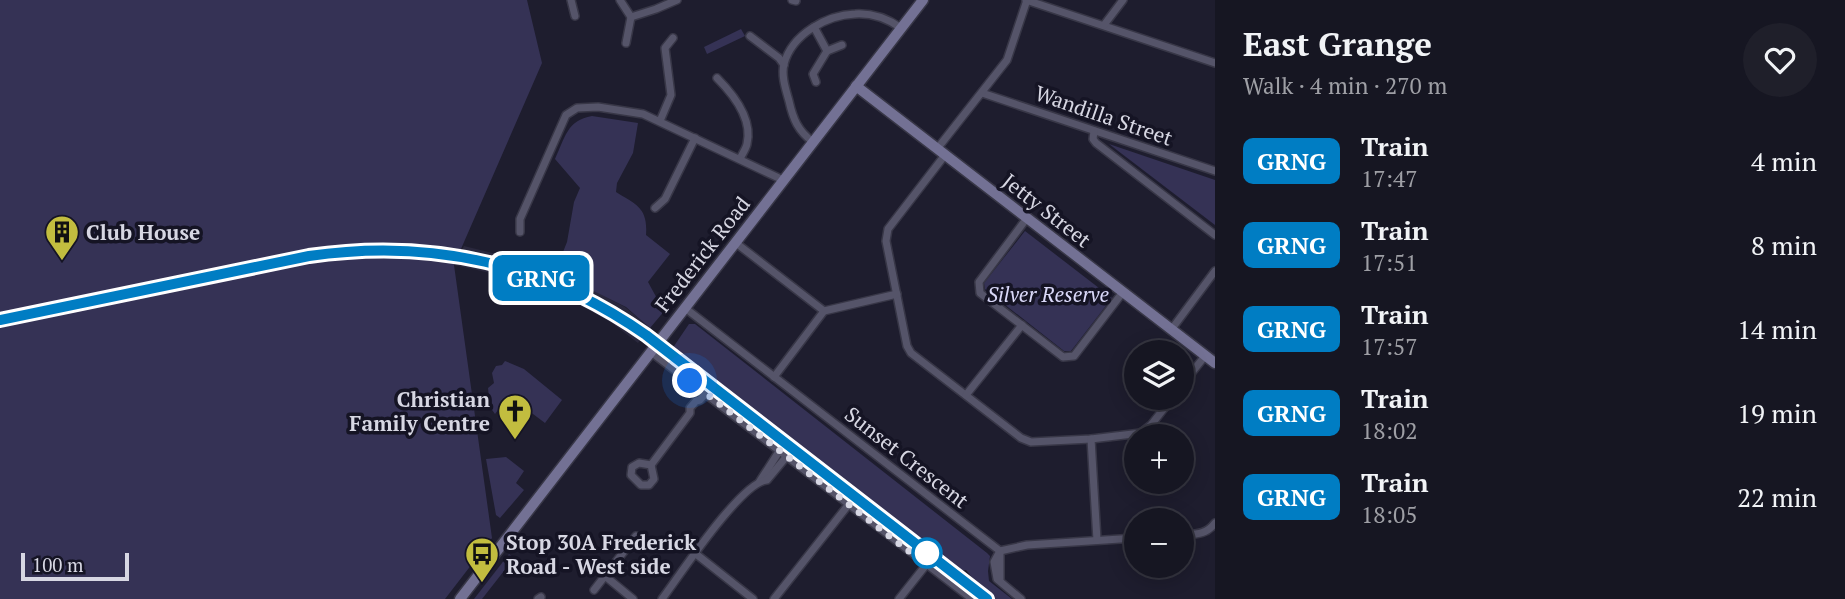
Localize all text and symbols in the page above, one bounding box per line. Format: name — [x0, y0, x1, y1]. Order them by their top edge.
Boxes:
text: East Grange — [1243, 22, 1432, 65]
button: heart — [1743, 23, 1817, 97]
text: Walk · 4 min · 270 m — [1243, 70, 1447, 101]
street label: Wandilla Street — [1032, 78, 1177, 152]
text: Train — [1361, 129, 1429, 163]
text: 4 min — [1751, 144, 1817, 178]
text: GRNG — [1257, 145, 1326, 177]
text: 17:47 — [1361, 163, 1418, 194]
street label: Jetty Street — [997, 167, 1097, 253]
street label: Frederick Road — [648, 190, 756, 317]
building icon: Club House — [43, 213, 81, 262]
text: Train — [1361, 213, 1429, 247]
place label: Club House — [86, 218, 200, 246]
text: 8 min — [1751, 228, 1817, 262]
text: GRNG — [1257, 229, 1326, 261]
text: 17:51 — [1361, 247, 1418, 278]
line badge: GRNG — [492, 255, 590, 301]
text: GRNG — [507, 262, 575, 294]
park label: Silver Reserve — [987, 280, 1110, 308]
text: Train — [1361, 297, 1429, 331]
text: 14 min — [1737, 312, 1817, 346]
text: GRNG — [1257, 313, 1326, 345]
text: 17:57 — [1361, 331, 1418, 362]
map controls — [1124, 340, 1194, 578]
button: layers — [1124, 340, 1194, 410]
your location — [672, 363, 707, 398]
text: Train — [1361, 381, 1429, 415]
place label: Christian Family Centre — [349, 385, 490, 437]
church icon: Christian Family Centre — [496, 392, 534, 441]
text: 19 min — [1737, 396, 1817, 430]
text: GRNG — [1257, 397, 1326, 429]
street label: Sunset Crescent — [839, 400, 975, 514]
text: 18:02 — [1361, 415, 1418, 446]
button: + — [1124, 424, 1194, 494]
text: Train — [1361, 465, 1429, 499]
text: 22 min — [1737, 480, 1817, 514]
text: GRNG — [1257, 481, 1326, 513]
text: 18:05 — [1361, 499, 1418, 530]
button: − — [1124, 508, 1194, 578]
place label: Stop 30A Frederick Road - West side — [506, 528, 697, 580]
bus stop icon: Stop 30A Frederick Road - West side — [463, 535, 501, 584]
unlabelled marker — [912, 538, 942, 568]
scale bar — [21, 550, 130, 582]
text: 100 m — [32, 552, 83, 577]

